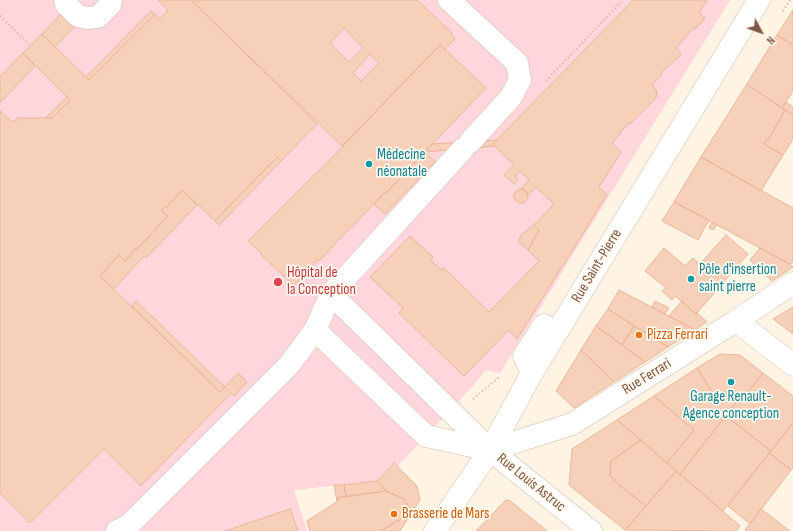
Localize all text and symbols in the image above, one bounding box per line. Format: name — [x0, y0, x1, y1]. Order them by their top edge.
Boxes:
north arrow — [741, 12, 781, 52]
text: N — [764, 34, 777, 47]
place label: Médecine néonatale — [377, 146, 427, 181]
marker: Médecine néonatale — [364, 159, 374, 169]
street label: Rue Saint-Pierre — [568, 226, 626, 306]
place label: Pôle d'insertion saint pierre — [699, 261, 776, 296]
place label: Hôpital de la Conception — [287, 264, 356, 299]
marker: Pôle d'insertion saint pierre — [686, 274, 696, 284]
marker: Hôpital de la Conception — [272, 276, 284, 288]
place label: Pizza Ferrari — [647, 326, 708, 344]
marker: Pizza Ferrari — [634, 330, 644, 340]
street label: Rue Ferrari — [619, 355, 675, 399]
marker: Garage Renault- Agence conception — [726, 377, 736, 387]
place label: Garage Renault- Agence conception — [683, 388, 779, 423]
street label: Rue Louis Astruc — [493, 450, 569, 516]
place label: Brasserie de Mars — [402, 505, 489, 523]
marker: Brasserie de Mars — [389, 509, 399, 519]

